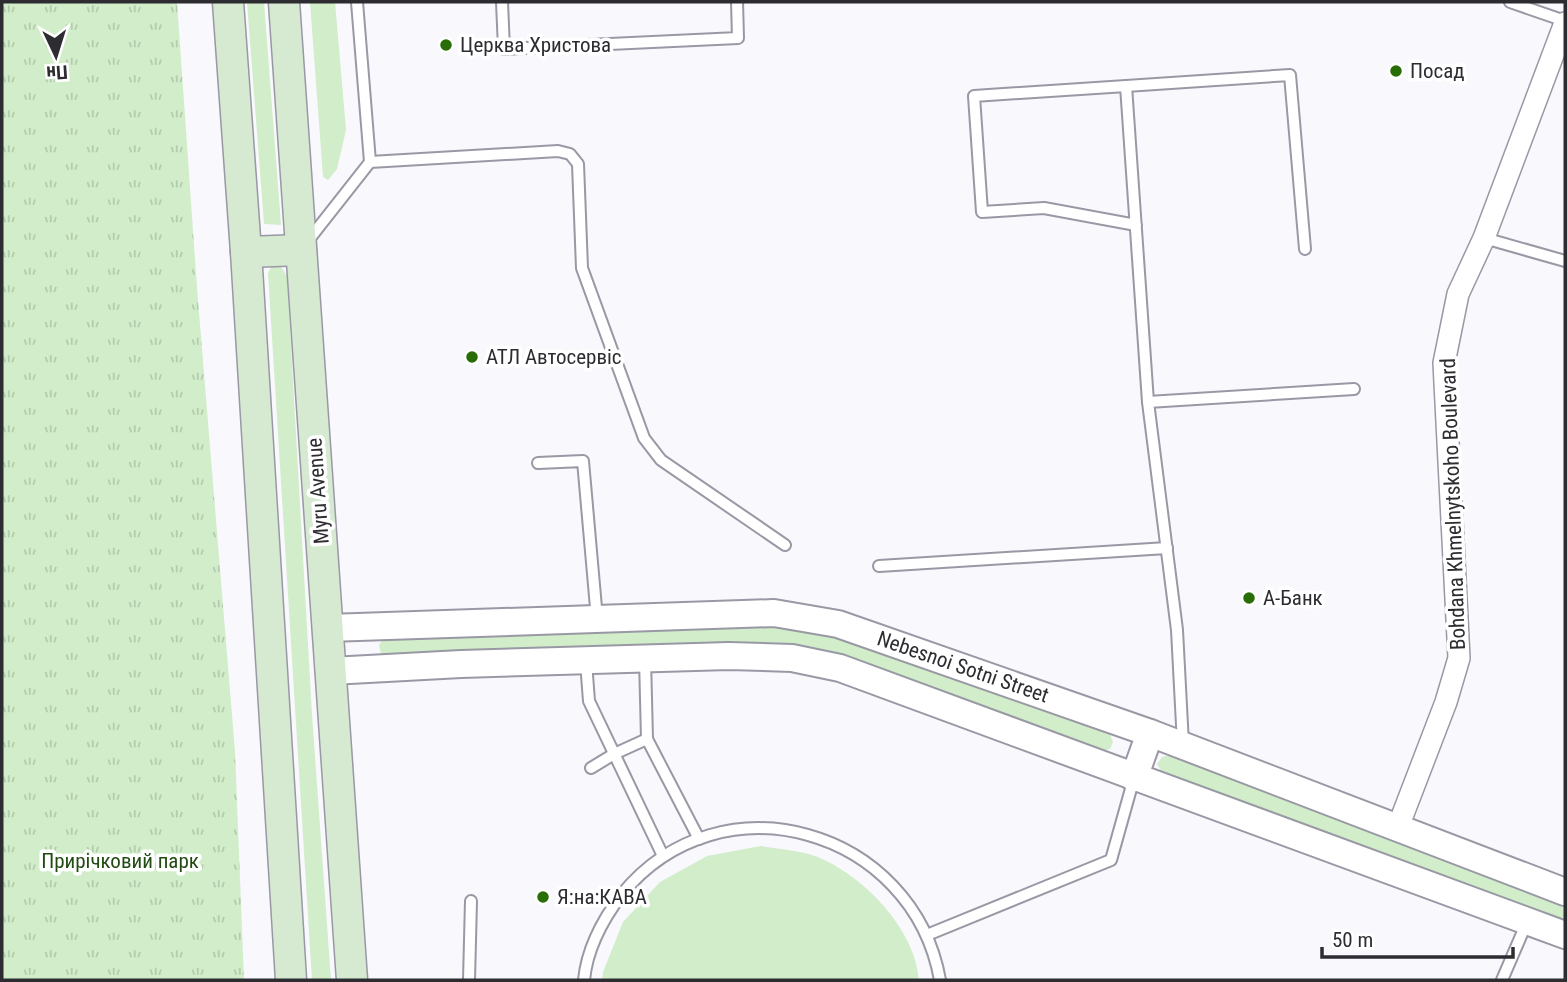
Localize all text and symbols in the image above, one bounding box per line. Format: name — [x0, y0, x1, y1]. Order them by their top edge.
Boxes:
north arrow — [21, 21, 91, 91]
place label: Церква Христова — [460, 33, 611, 57]
marker: Церква Христова — [438, 37, 454, 53]
place label: Посад — [1410, 59, 1465, 83]
text: Пн — [46, 60, 69, 85]
marker: Посад — [1388, 63, 1404, 79]
place label: АТЛ Автосервіс — [486, 345, 622, 369]
marker: АТЛ Автосервіс — [464, 349, 480, 365]
street label: Bohdana Khmelnytskoho Boulevard — [1436, 358, 1470, 650]
street label: Myru Avenue — [302, 437, 334, 545]
place label: А-Банк — [1263, 586, 1323, 610]
marker: А-Банк — [1241, 590, 1257, 606]
street label: Nebesnoi Sotni Street — [874, 626, 1052, 708]
park label: Прирічковий парк — [41, 849, 199, 873]
place label: Я:на:КАВА — [557, 885, 647, 909]
marker: Я:на:КАВА — [535, 889, 551, 905]
scale bar — [1322, 916, 1513, 960]
text: 50 m — [1332, 928, 1373, 952]

